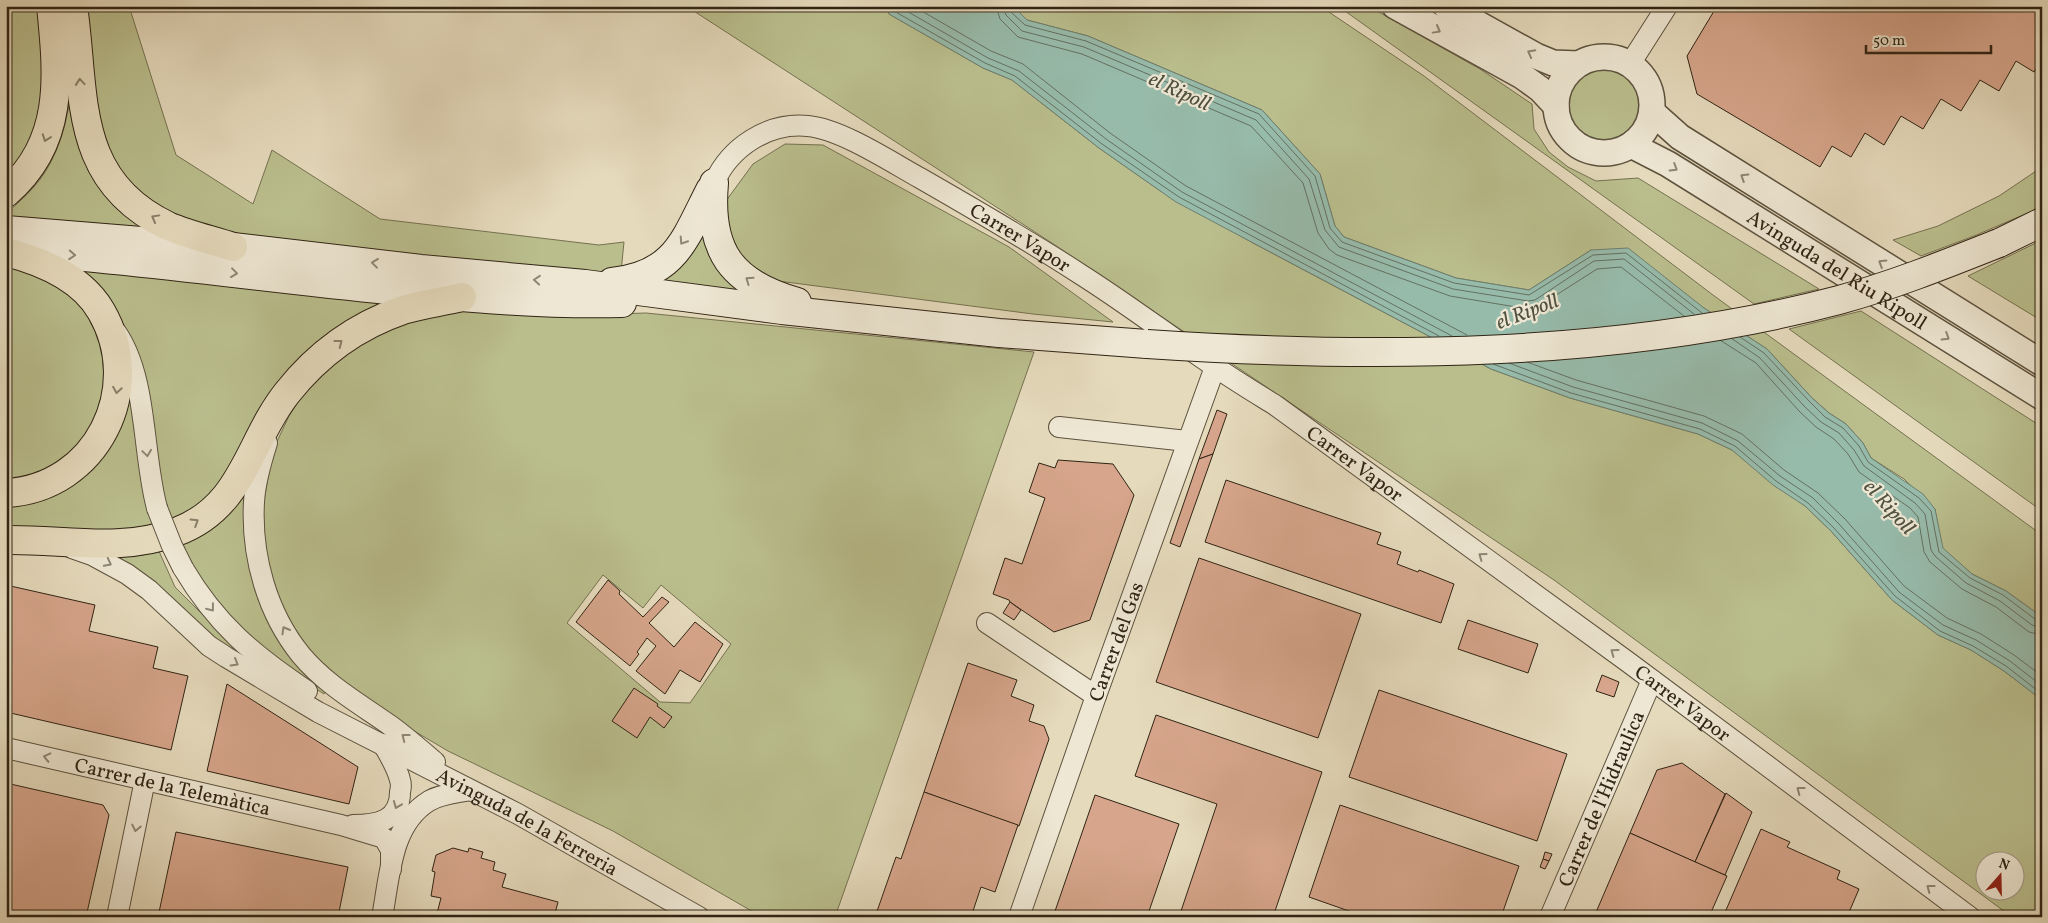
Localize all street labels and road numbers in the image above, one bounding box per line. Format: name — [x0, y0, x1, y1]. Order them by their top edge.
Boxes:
street label: Carrer Vapor — [964, 198, 1075, 280]
street label: Avinguda del Riu Ripoll — [1741, 204, 1932, 338]
street label: Carrer Vapor — [1300, 420, 1408, 510]
street label: Carrer del Gas — [1083, 578, 1152, 706]
street label: Carrer Vapor — [1628, 659, 1736, 750]
street label: Carrer de l'Hidraulica — [1553, 707, 1653, 892]
street label: Carrer de la Telemàtica — [71, 752, 273, 824]
street label: Avinguda de la Ferreria — [431, 762, 623, 884]

